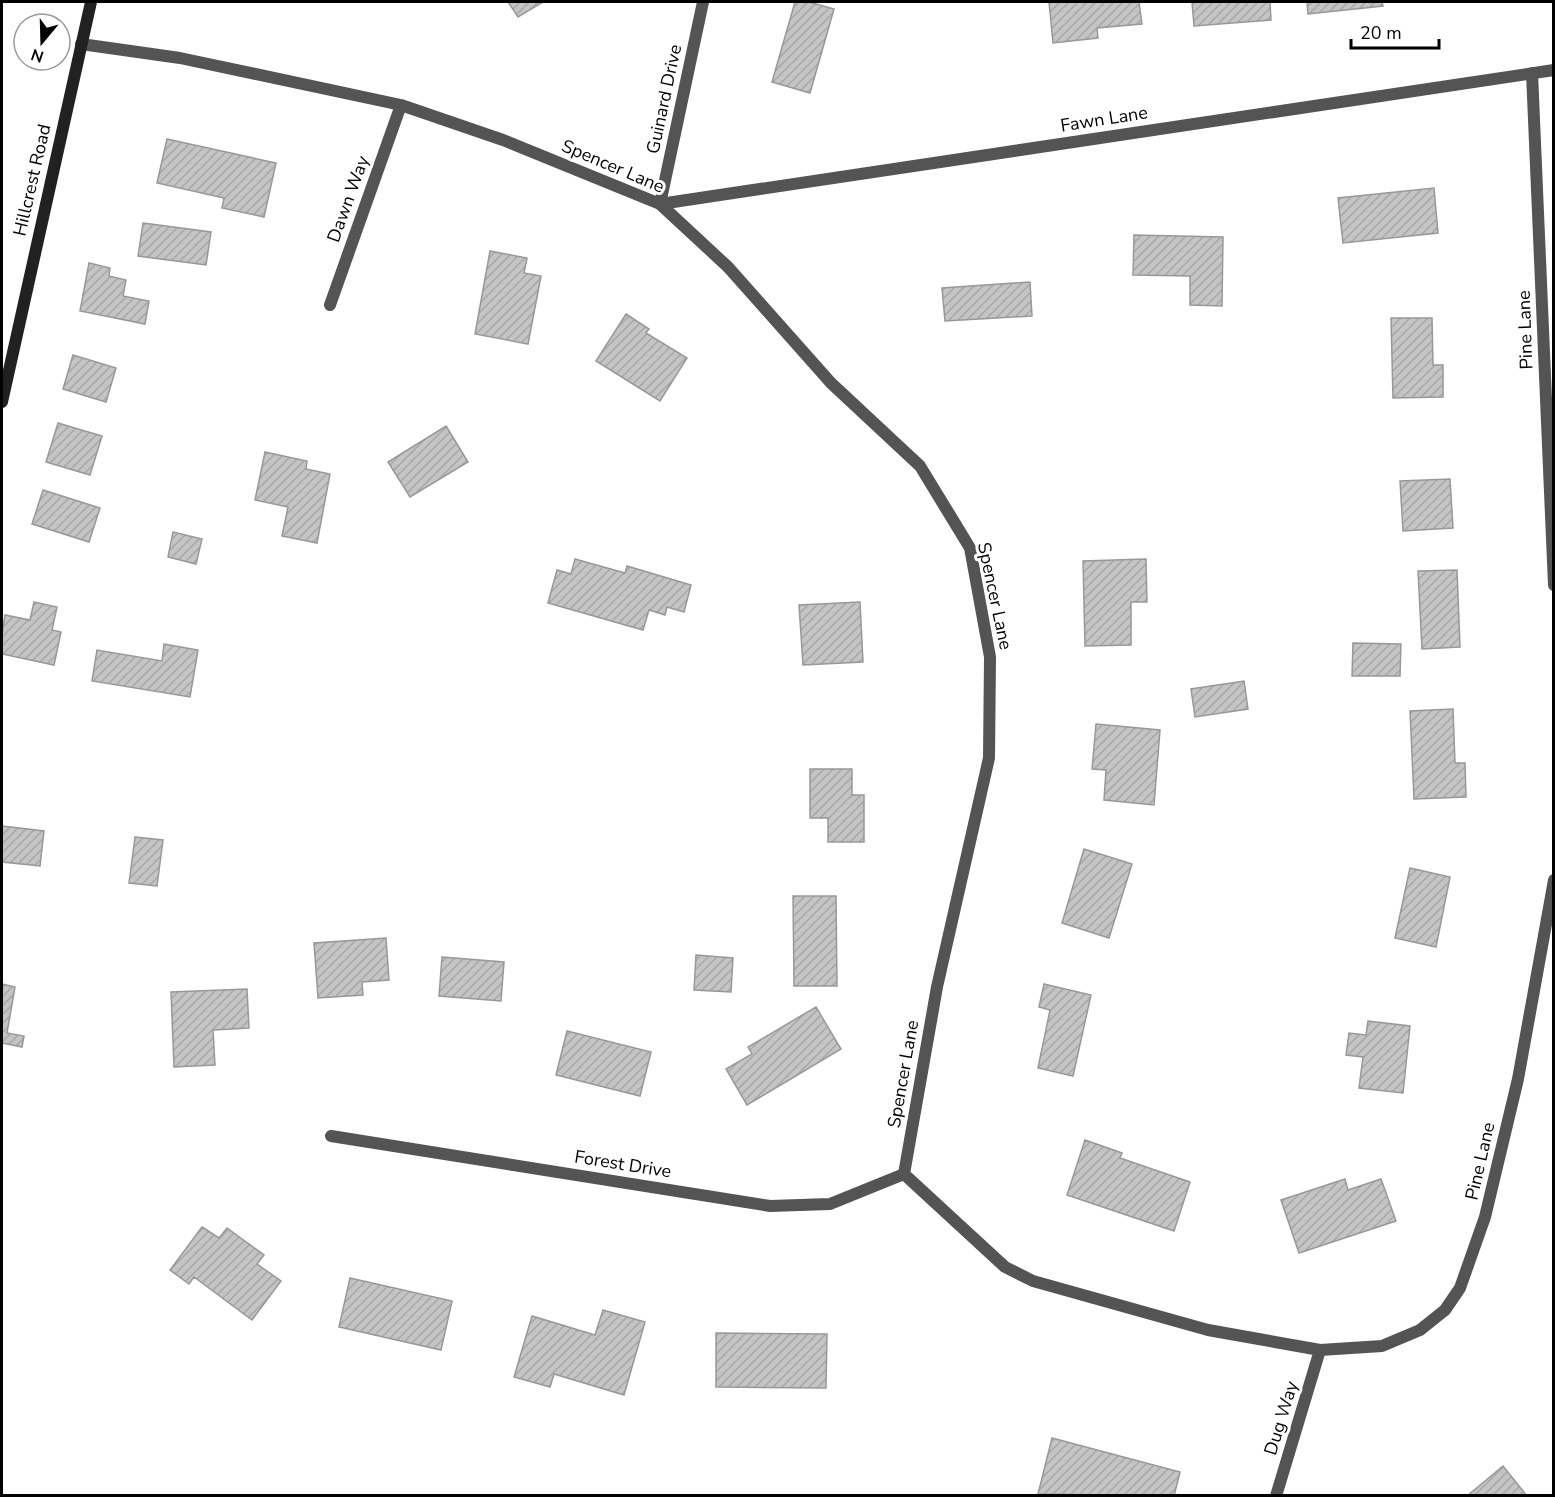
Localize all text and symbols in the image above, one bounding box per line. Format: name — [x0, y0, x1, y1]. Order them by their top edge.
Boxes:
north arrow — [12, 12, 72, 72]
scale bar — [1351, 12, 1440, 50]
text: 20 m — [1360, 21, 1402, 45]
street label: Guinard Drive — [641, 42, 687, 156]
text: N — [28, 43, 47, 68]
street label: Fawn Lane — [1059, 100, 1149, 138]
street label: Hillcrest Road — [7, 122, 57, 238]
street label: Spencer Lane — [558, 134, 668, 198]
street label: Dawn Way — [321, 152, 375, 246]
street label: Pine Lane — [1512, 290, 1538, 370]
street label: Spencer Lane — [972, 540, 1018, 652]
street label: Spencer Lane — [882, 1018, 924, 1130]
street label: Pine Lane — [1459, 1120, 1501, 1202]
street label: Forest Drive — [573, 1145, 673, 1183]
street label: Dug Way — [1258, 1377, 1304, 1458]

